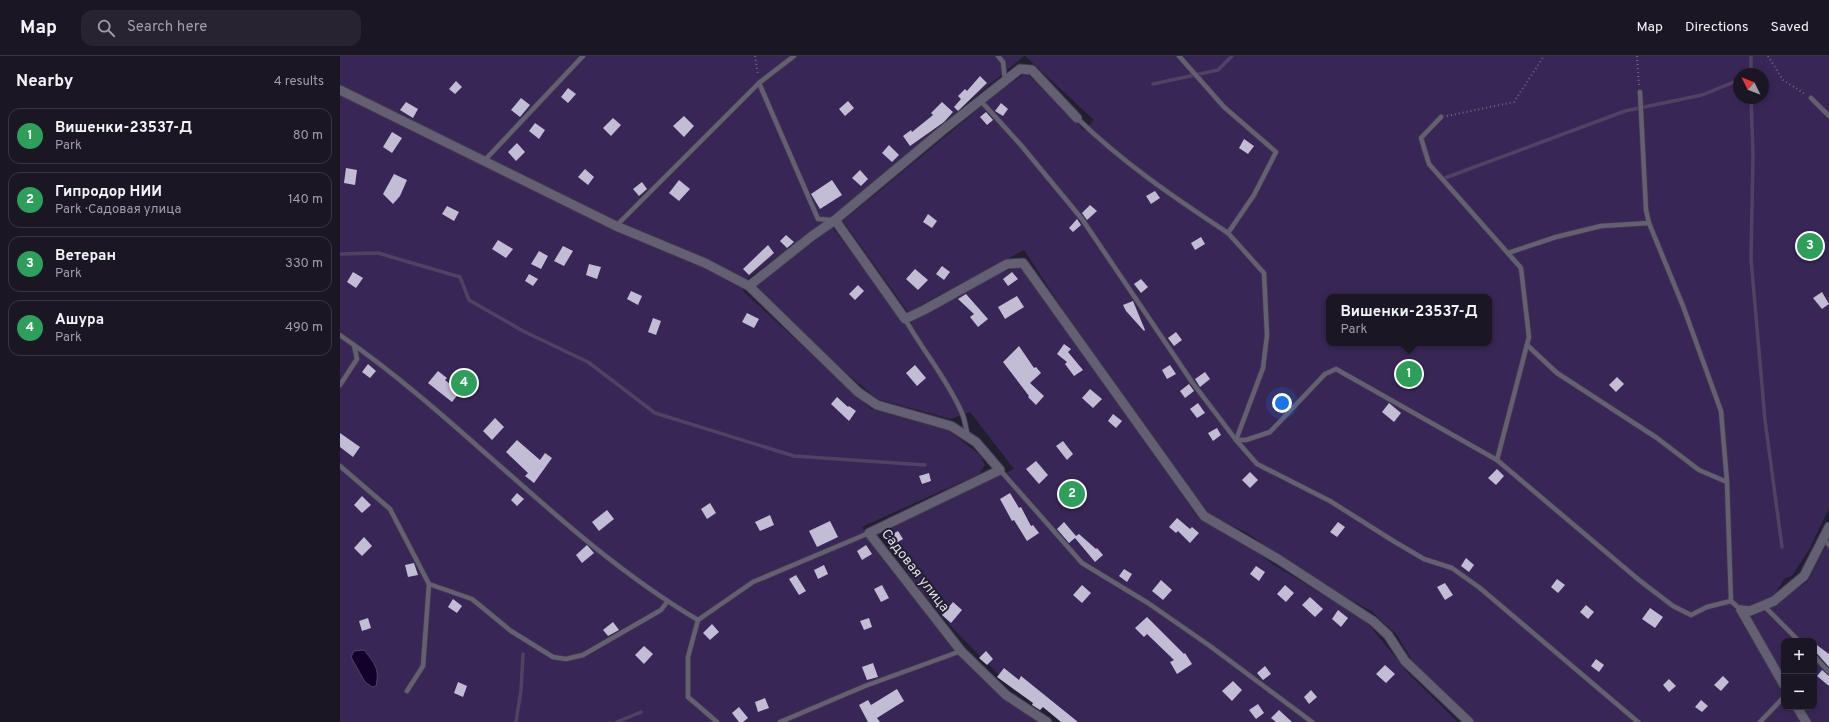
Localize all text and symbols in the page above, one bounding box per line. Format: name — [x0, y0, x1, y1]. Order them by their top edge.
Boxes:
search box — [81, 10, 361, 46]
text: Map — [20, 16, 57, 40]
icon: search — [95, 17, 117, 39]
text: Search here — [127, 18, 207, 37]
text: Map — [1637, 19, 1663, 36]
text: Directions — [1685, 19, 1749, 36]
text: Saved — [1771, 19, 1809, 36]
north arrow — [1733, 68, 1769, 104]
text: Nearby — [16, 71, 73, 93]
text: 4 results — [274, 74, 324, 90]
text: Вишенки-23537-Д — [55, 119, 192, 138]
text: 1 — [27, 128, 33, 144]
text: 80 m — [293, 128, 323, 144]
text: Park — [55, 138, 82, 154]
text: Гипродор НИИ — [55, 183, 162, 202]
text: 2 — [26, 192, 34, 208]
text: 140 m — [288, 192, 323, 208]
text: Park · Садовая улица — [55, 202, 181, 218]
pin: 3 — [1797, 231, 1823, 261]
text: Ветеран — [55, 247, 116, 266]
text: 3 — [26, 256, 34, 272]
text: 330 m — [285, 256, 323, 272]
text: Park — [55, 266, 82, 282]
popup — [1326, 294, 1492, 346]
text: Вишенки-23537-Д — [1341, 303, 1478, 322]
text: Ашура — [55, 311, 104, 330]
text: 4 — [26, 320, 34, 336]
text: 490 m — [285, 320, 323, 336]
text: Park — [1341, 322, 1367, 338]
text: Park — [55, 330, 82, 346]
pin: 1 — [1396, 359, 1422, 389]
pin: 4 — [451, 368, 477, 398]
your location — [1272, 393, 1292, 413]
pin: 2 — [1059, 479, 1085, 509]
street label: Садовая улица — [877, 526, 952, 616]
map controls — [1781, 638, 1817, 710]
button: + — [1781, 638, 1817, 674]
button: − — [1781, 674, 1817, 710]

